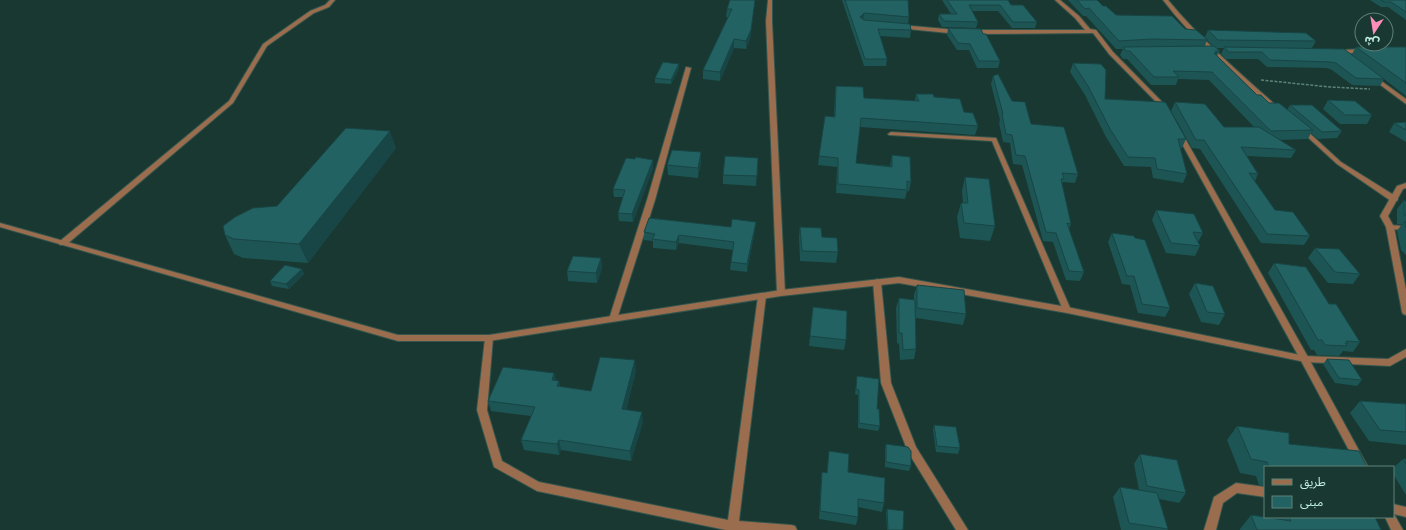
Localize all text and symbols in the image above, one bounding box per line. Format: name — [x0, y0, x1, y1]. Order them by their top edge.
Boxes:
north arrow — [1354, 12, 1394, 52]
text: ش — [1363, 33, 1381, 49]
legend — [1264, 466, 1394, 518]
text: طريق — [1300, 475, 1326, 490]
text: مبنى — [1300, 495, 1323, 509]

